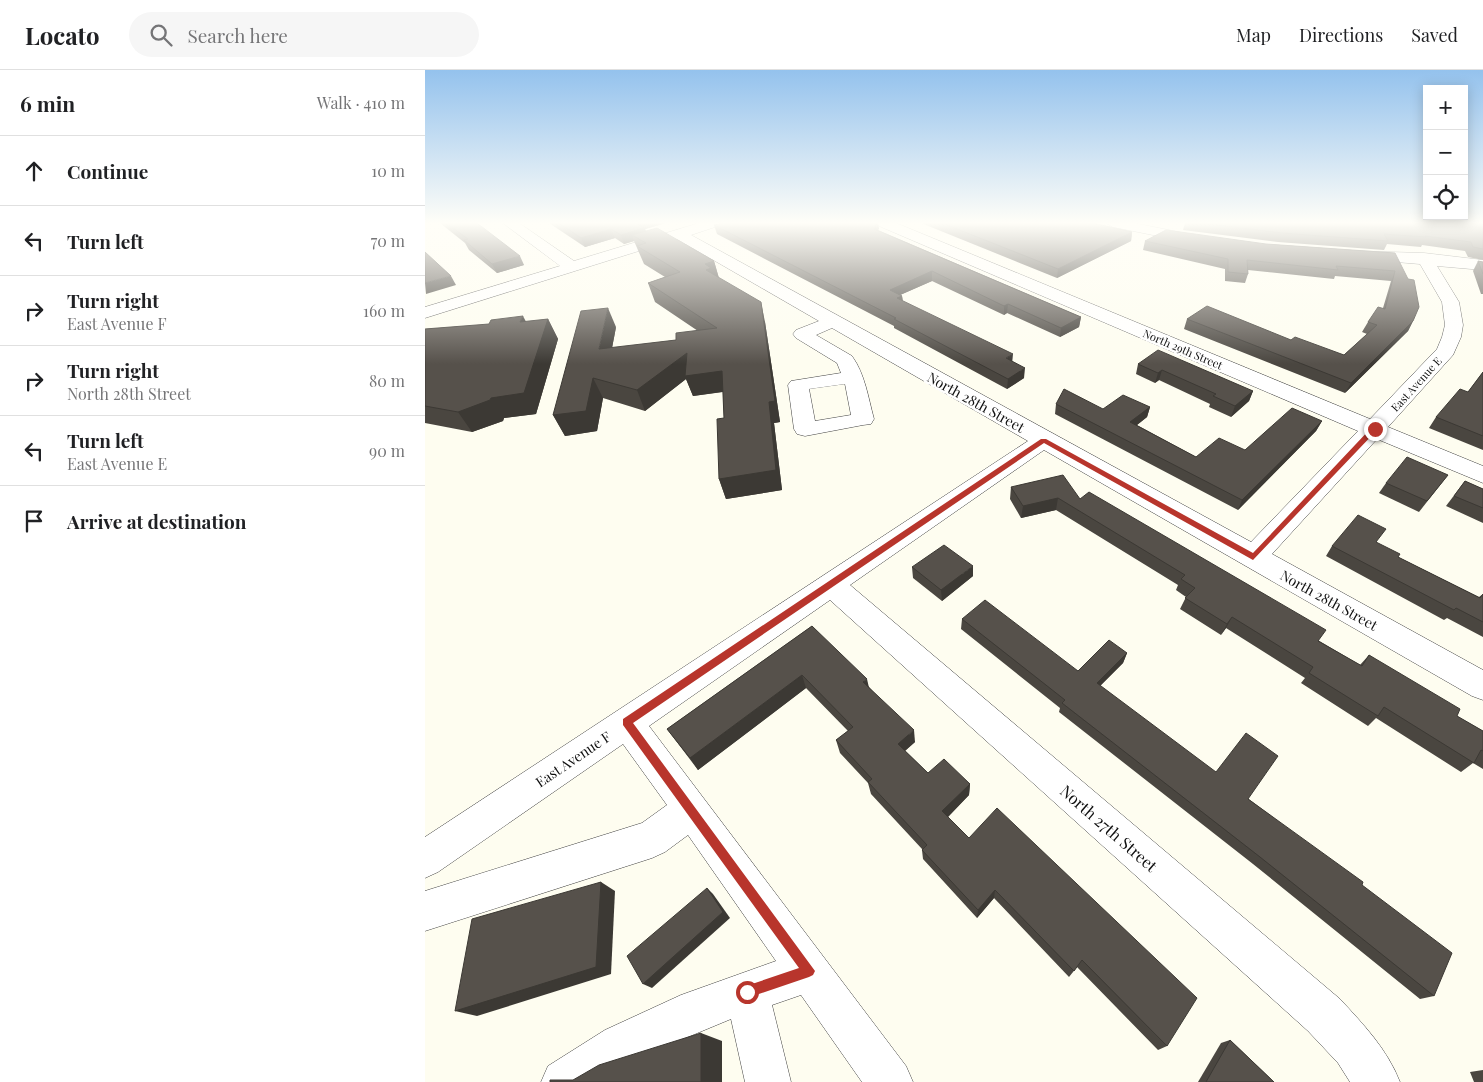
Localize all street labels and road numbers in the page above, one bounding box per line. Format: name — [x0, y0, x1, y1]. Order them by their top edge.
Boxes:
street label: North 29th Street — [1141, 325, 1225, 373]
street label: East Avenue E — [1387, 353, 1445, 415]
street label: North 28th Street — [924, 367, 1029, 437]
street label: North 28th Street — [1277, 565, 1382, 635]
street label: East Avenue F — [532, 727, 614, 791]
street label: North 27th Street — [1056, 780, 1162, 876]

